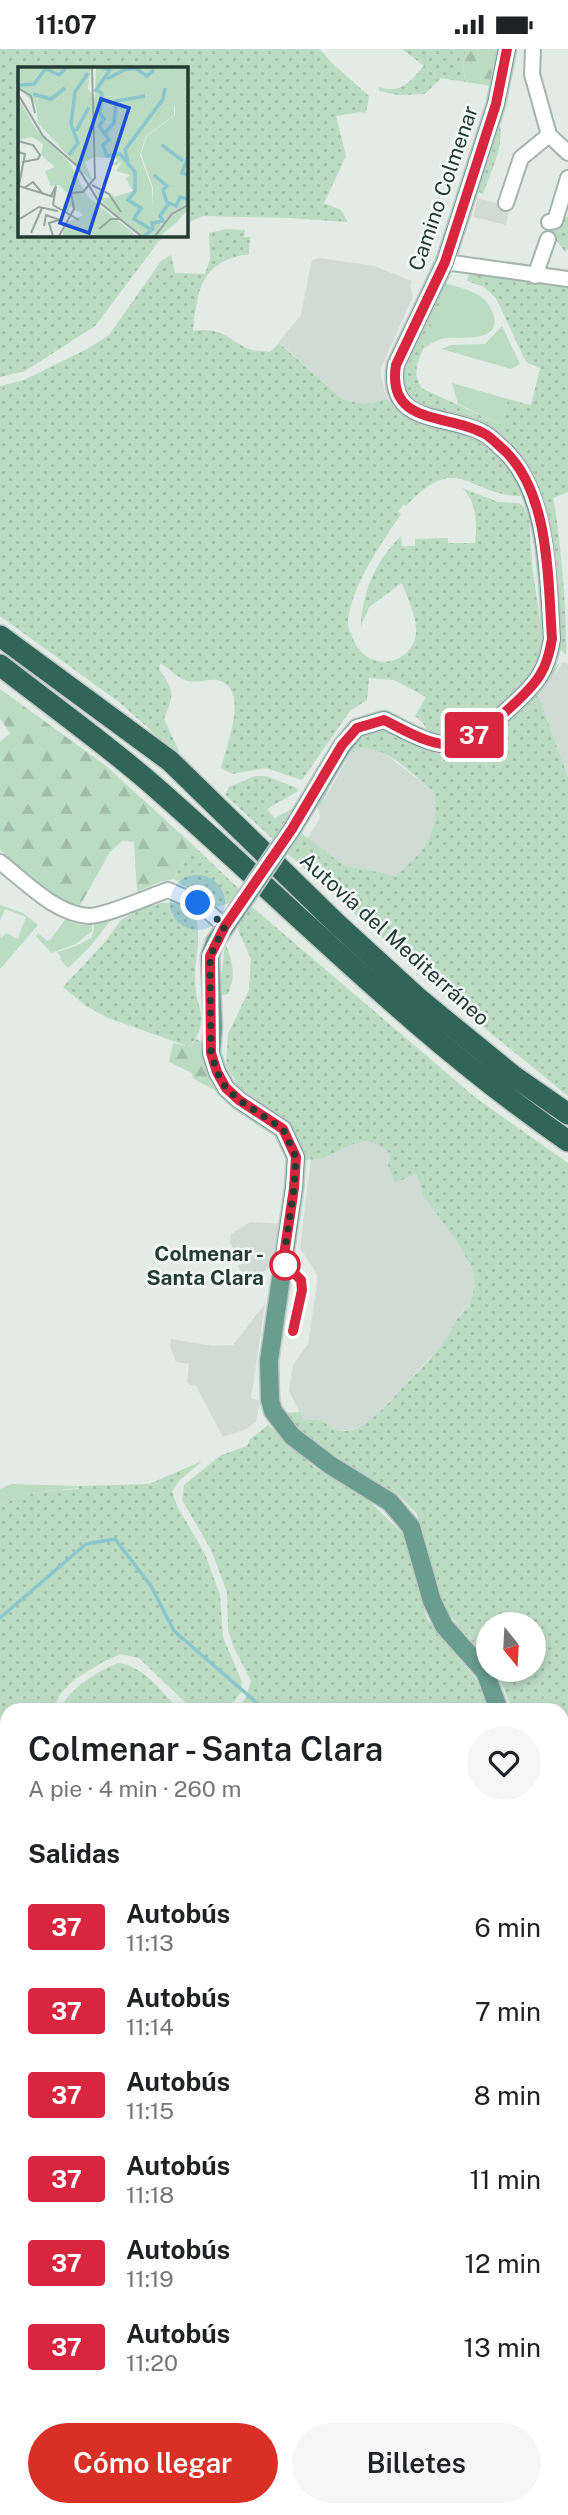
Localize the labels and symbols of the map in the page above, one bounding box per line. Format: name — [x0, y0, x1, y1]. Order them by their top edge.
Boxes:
inset map — [18, 67, 187, 236]
street label: Camino Colmenar — [403, 102, 483, 274]
line badge: 37 — [442, 712, 505, 758]
street label: Autovía del Mediterráneo — [295, 847, 495, 1031]
your location — [180, 885, 215, 920]
place label: Colmenar - Santa Clara — [146, 1241, 264, 1290]
marker: Colmenar - Santa Clara — [270, 1250, 300, 1280]
north arrow — [476, 1612, 546, 1682]

